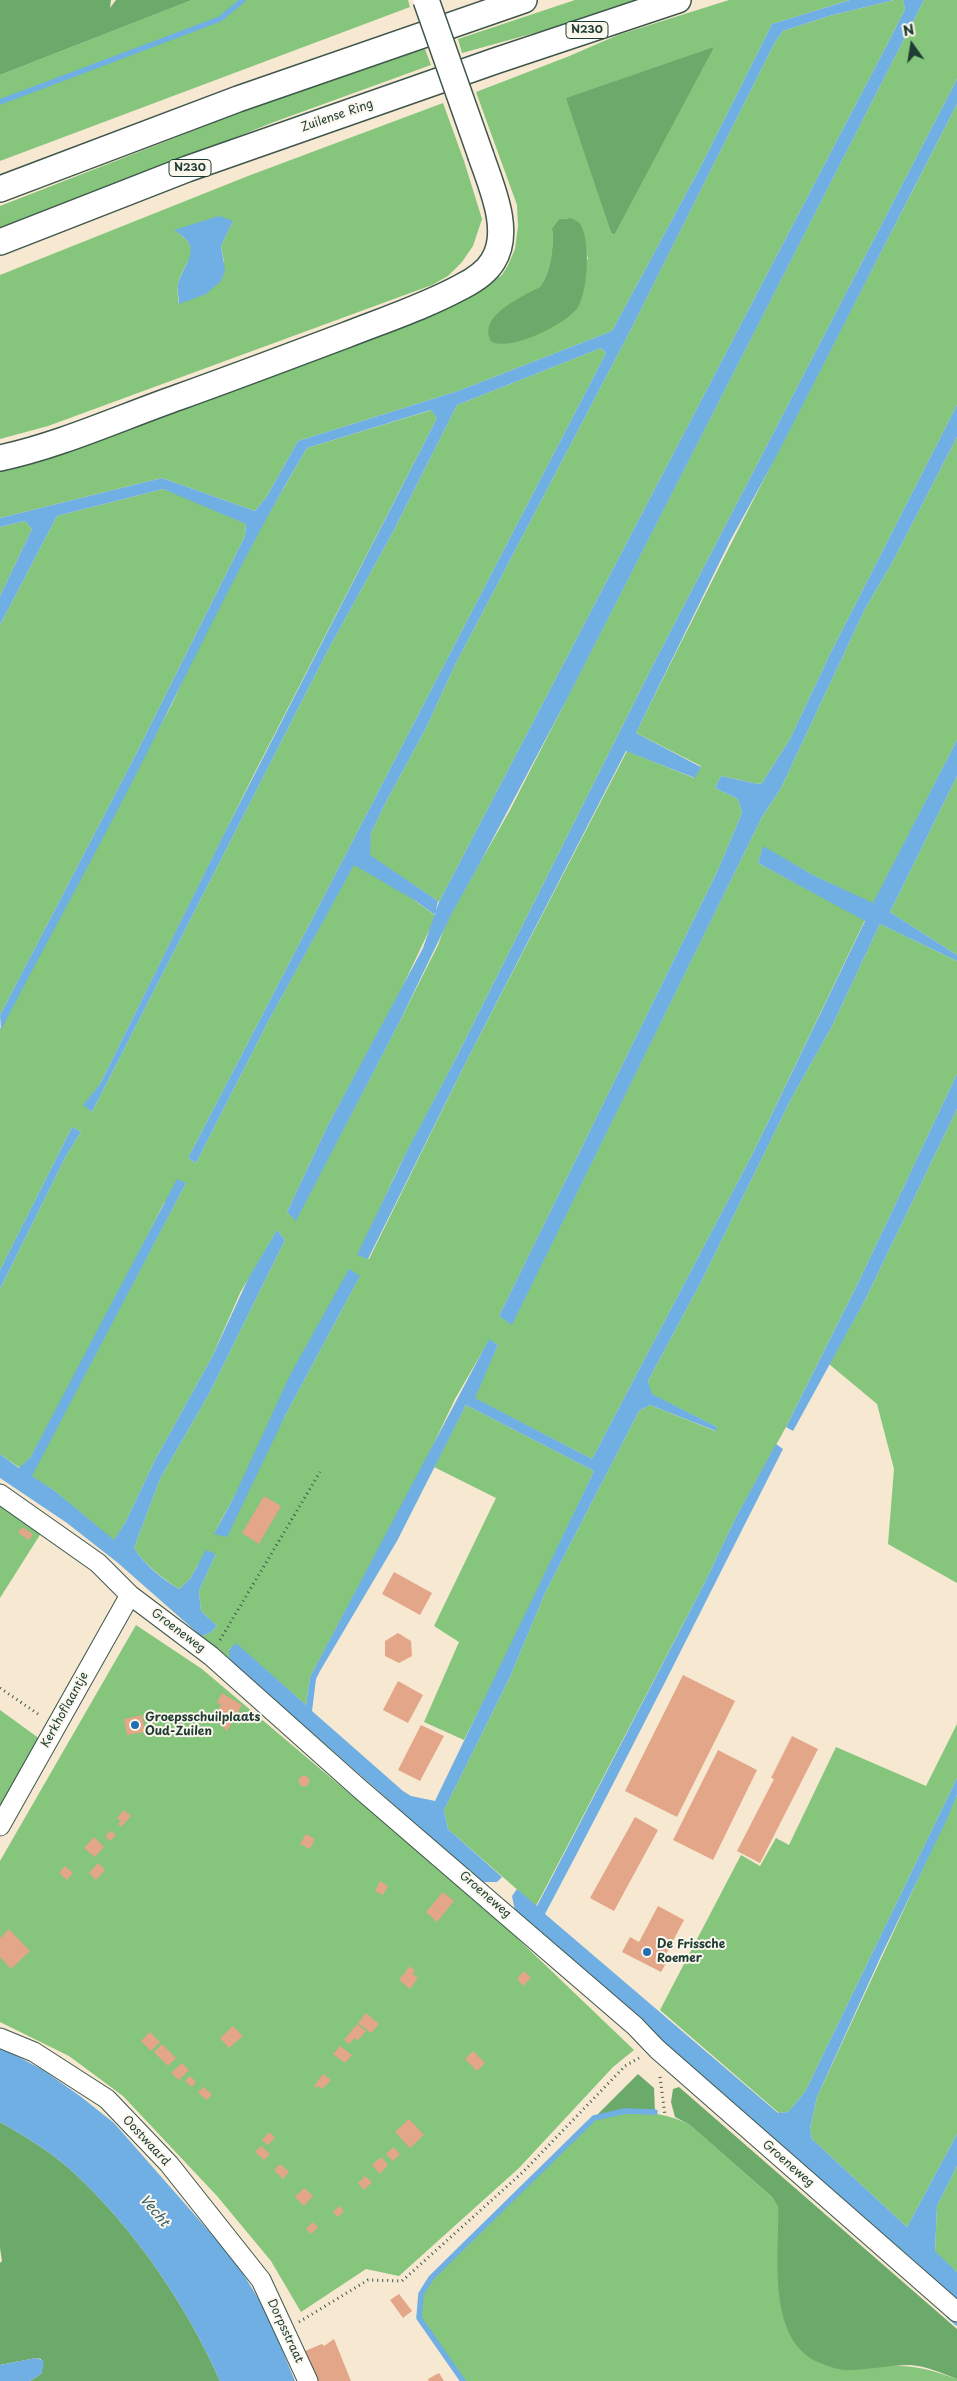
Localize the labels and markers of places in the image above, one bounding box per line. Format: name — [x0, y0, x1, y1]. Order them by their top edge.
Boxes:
place label: Groepsschuilplaats Oud-Zuilen — [145, 1711, 260, 1739]
marker: Groepsschuilplaats Oud-Zuilen — [129, 1719, 141, 1731]
place label: De Frissche Roemer — [657, 1938, 725, 1966]
marker: De Frissche Roemer — [641, 1946, 653, 1958]

